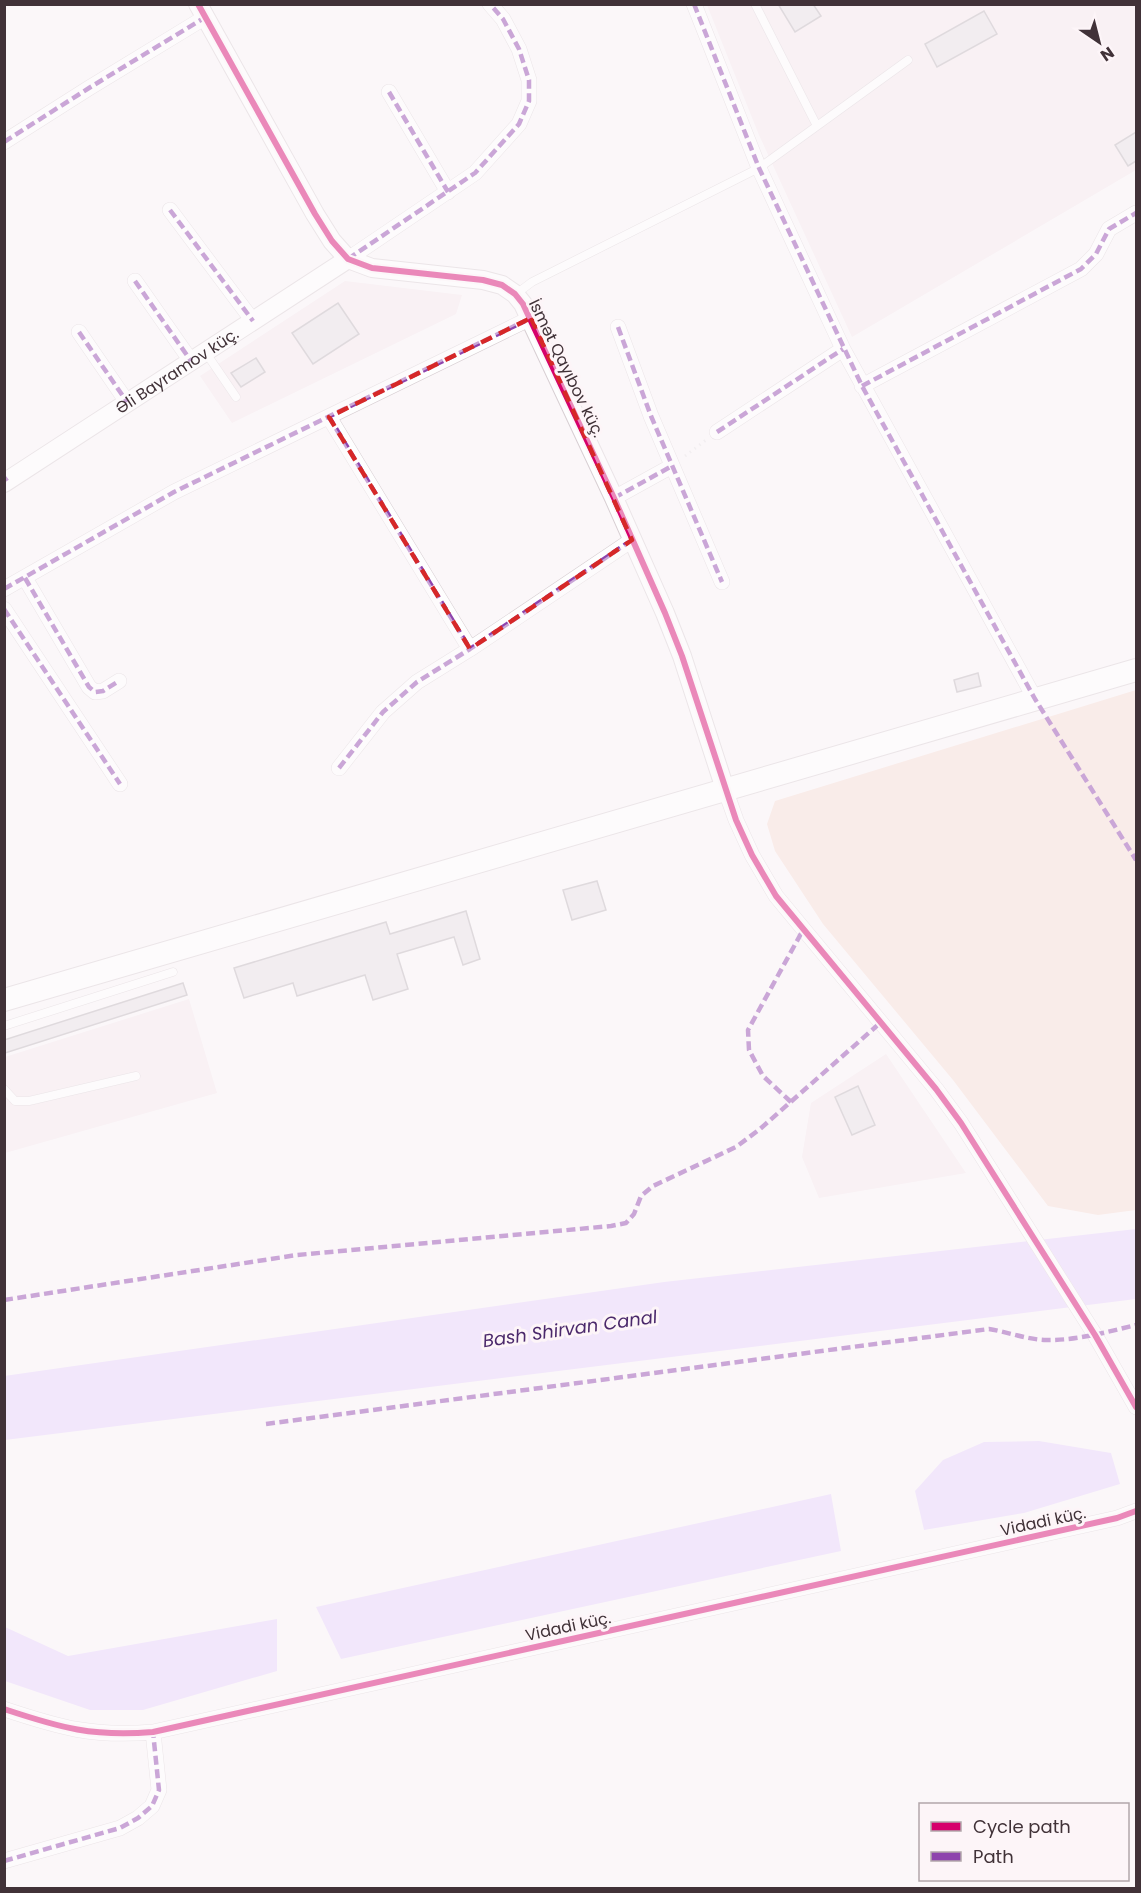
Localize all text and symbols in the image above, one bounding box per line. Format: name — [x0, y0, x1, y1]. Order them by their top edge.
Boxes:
north arrow — [1069, 12, 1129, 72]
text: N — [1096, 41, 1119, 67]
street label: İsmət Qayıbov küç. — [523, 295, 610, 441]
street label: Əli Bayramov küç. — [111, 322, 243, 420]
water label: Bash Shirvan Canal — [481, 1304, 659, 1353]
street label: Vidadi küç. — [998, 1501, 1088, 1542]
street label: Vidadi küç. — [523, 1606, 613, 1647]
legend — [919, 1803, 1129, 1881]
text: Cycle path — [973, 1814, 1071, 1839]
text: Path — [973, 1844, 1014, 1869]

